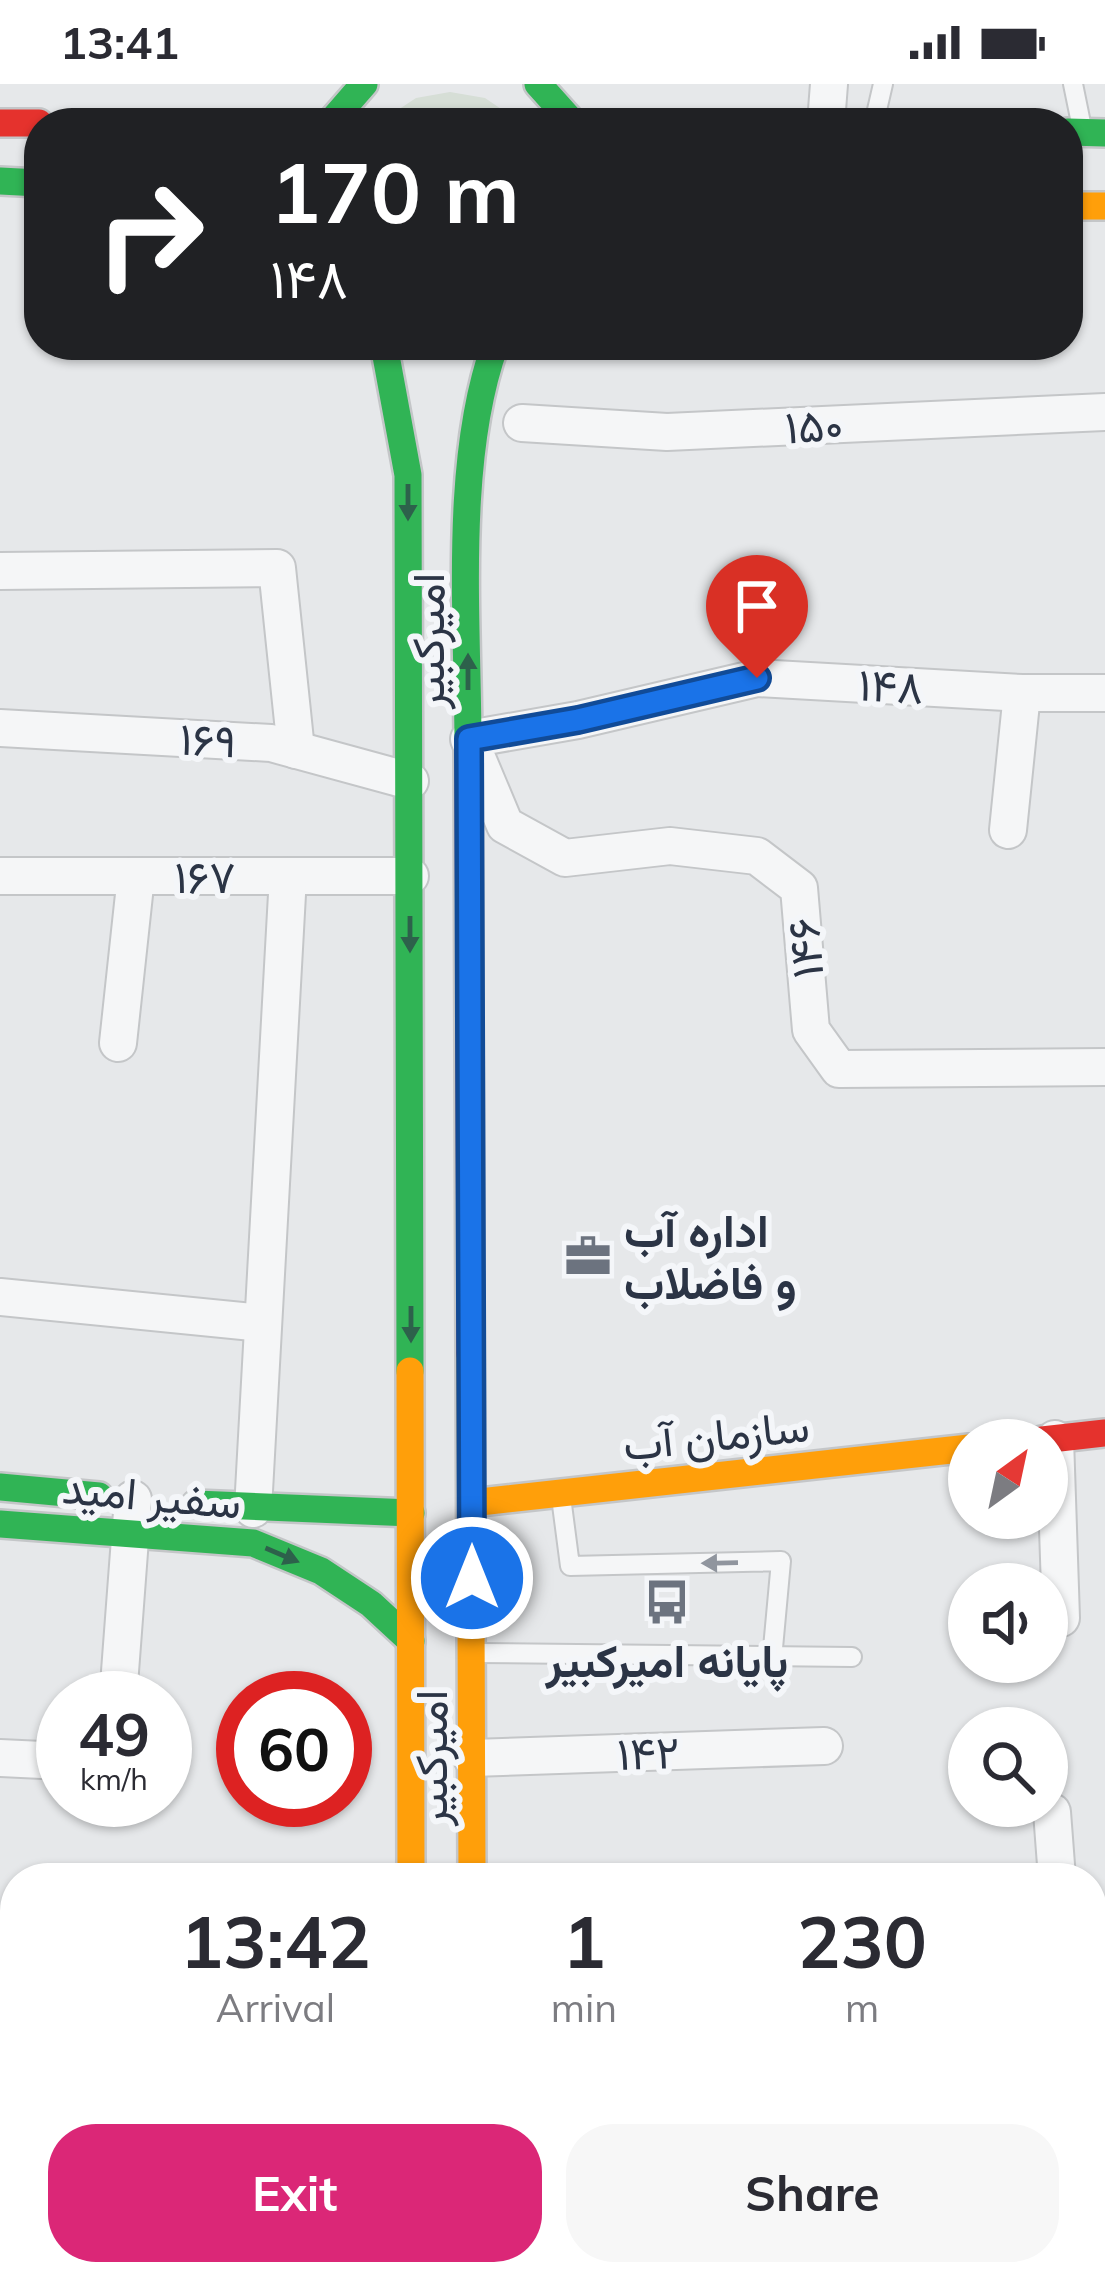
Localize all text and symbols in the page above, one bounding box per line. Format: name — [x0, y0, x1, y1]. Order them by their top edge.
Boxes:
text: 13:41 — [60, 14, 179, 70]
text: 170 m — [270, 139, 520, 244]
icon: right — [72, 156, 228, 312]
text: ۱۴۸ — [270, 244, 348, 312]
street label: ۱۵۰ — [783, 396, 845, 454]
one-way arrow — [398, 484, 418, 522]
pin — [706, 555, 808, 678]
street label: امیرکبیر — [399, 573, 456, 710]
icon: arrive — [724, 573, 790, 639]
one-way arrow — [458, 652, 478, 690]
street label: ۱۴۸ — [857, 655, 925, 715]
street label: ۱۶۹ — [178, 710, 238, 768]
street label: ۱۶۷ — [174, 848, 236, 904]
street label: ۱۴۶ — [773, 915, 835, 981]
one-way arrow — [400, 916, 420, 954]
place label: اداره آب و فاضلاب — [624, 1202, 797, 1311]
office icon: اداره آب و فاضلاب — [563, 1231, 613, 1281]
one-way arrow — [401, 1306, 421, 1344]
street label: سازمان آب — [620, 1396, 812, 1473]
north arrow — [948, 1419, 1068, 1539]
map controls — [948, 1419, 1068, 1827]
street label: سفیر امید — [60, 1458, 244, 1531]
position arrow — [409, 1515, 535, 1641]
one-way arrow — [264, 1546, 300, 1565]
one-way arrow — [700, 1553, 738, 1572]
button: sound — [948, 1563, 1068, 1683]
bus stop icon: پایانه امیرکبیر — [642, 1577, 692, 1627]
place label: پایانه امیرکبیر — [544, 1632, 788, 1692]
speed limit sign: 60 — [216, 1671, 372, 1827]
street label: امیرکبیر — [402, 1690, 459, 1827]
text: 49 — [78, 1696, 150, 1771]
button: search — [948, 1707, 1068, 1827]
street label: ۱۴۲ — [616, 1723, 680, 1781]
text: km/h — [80, 1760, 148, 1798]
text: 13:42 — [180, 1896, 371, 1986]
text: 1 — [562, 1896, 606, 1986]
text: 230 — [797, 1896, 927, 1986]
text: Arrival — [216, 1983, 335, 2032]
text: min — [551, 1983, 617, 2032]
text: m — [845, 1983, 879, 2032]
button: Exit — [48, 2124, 542, 2262]
button: Share — [566, 2124, 1059, 2262]

